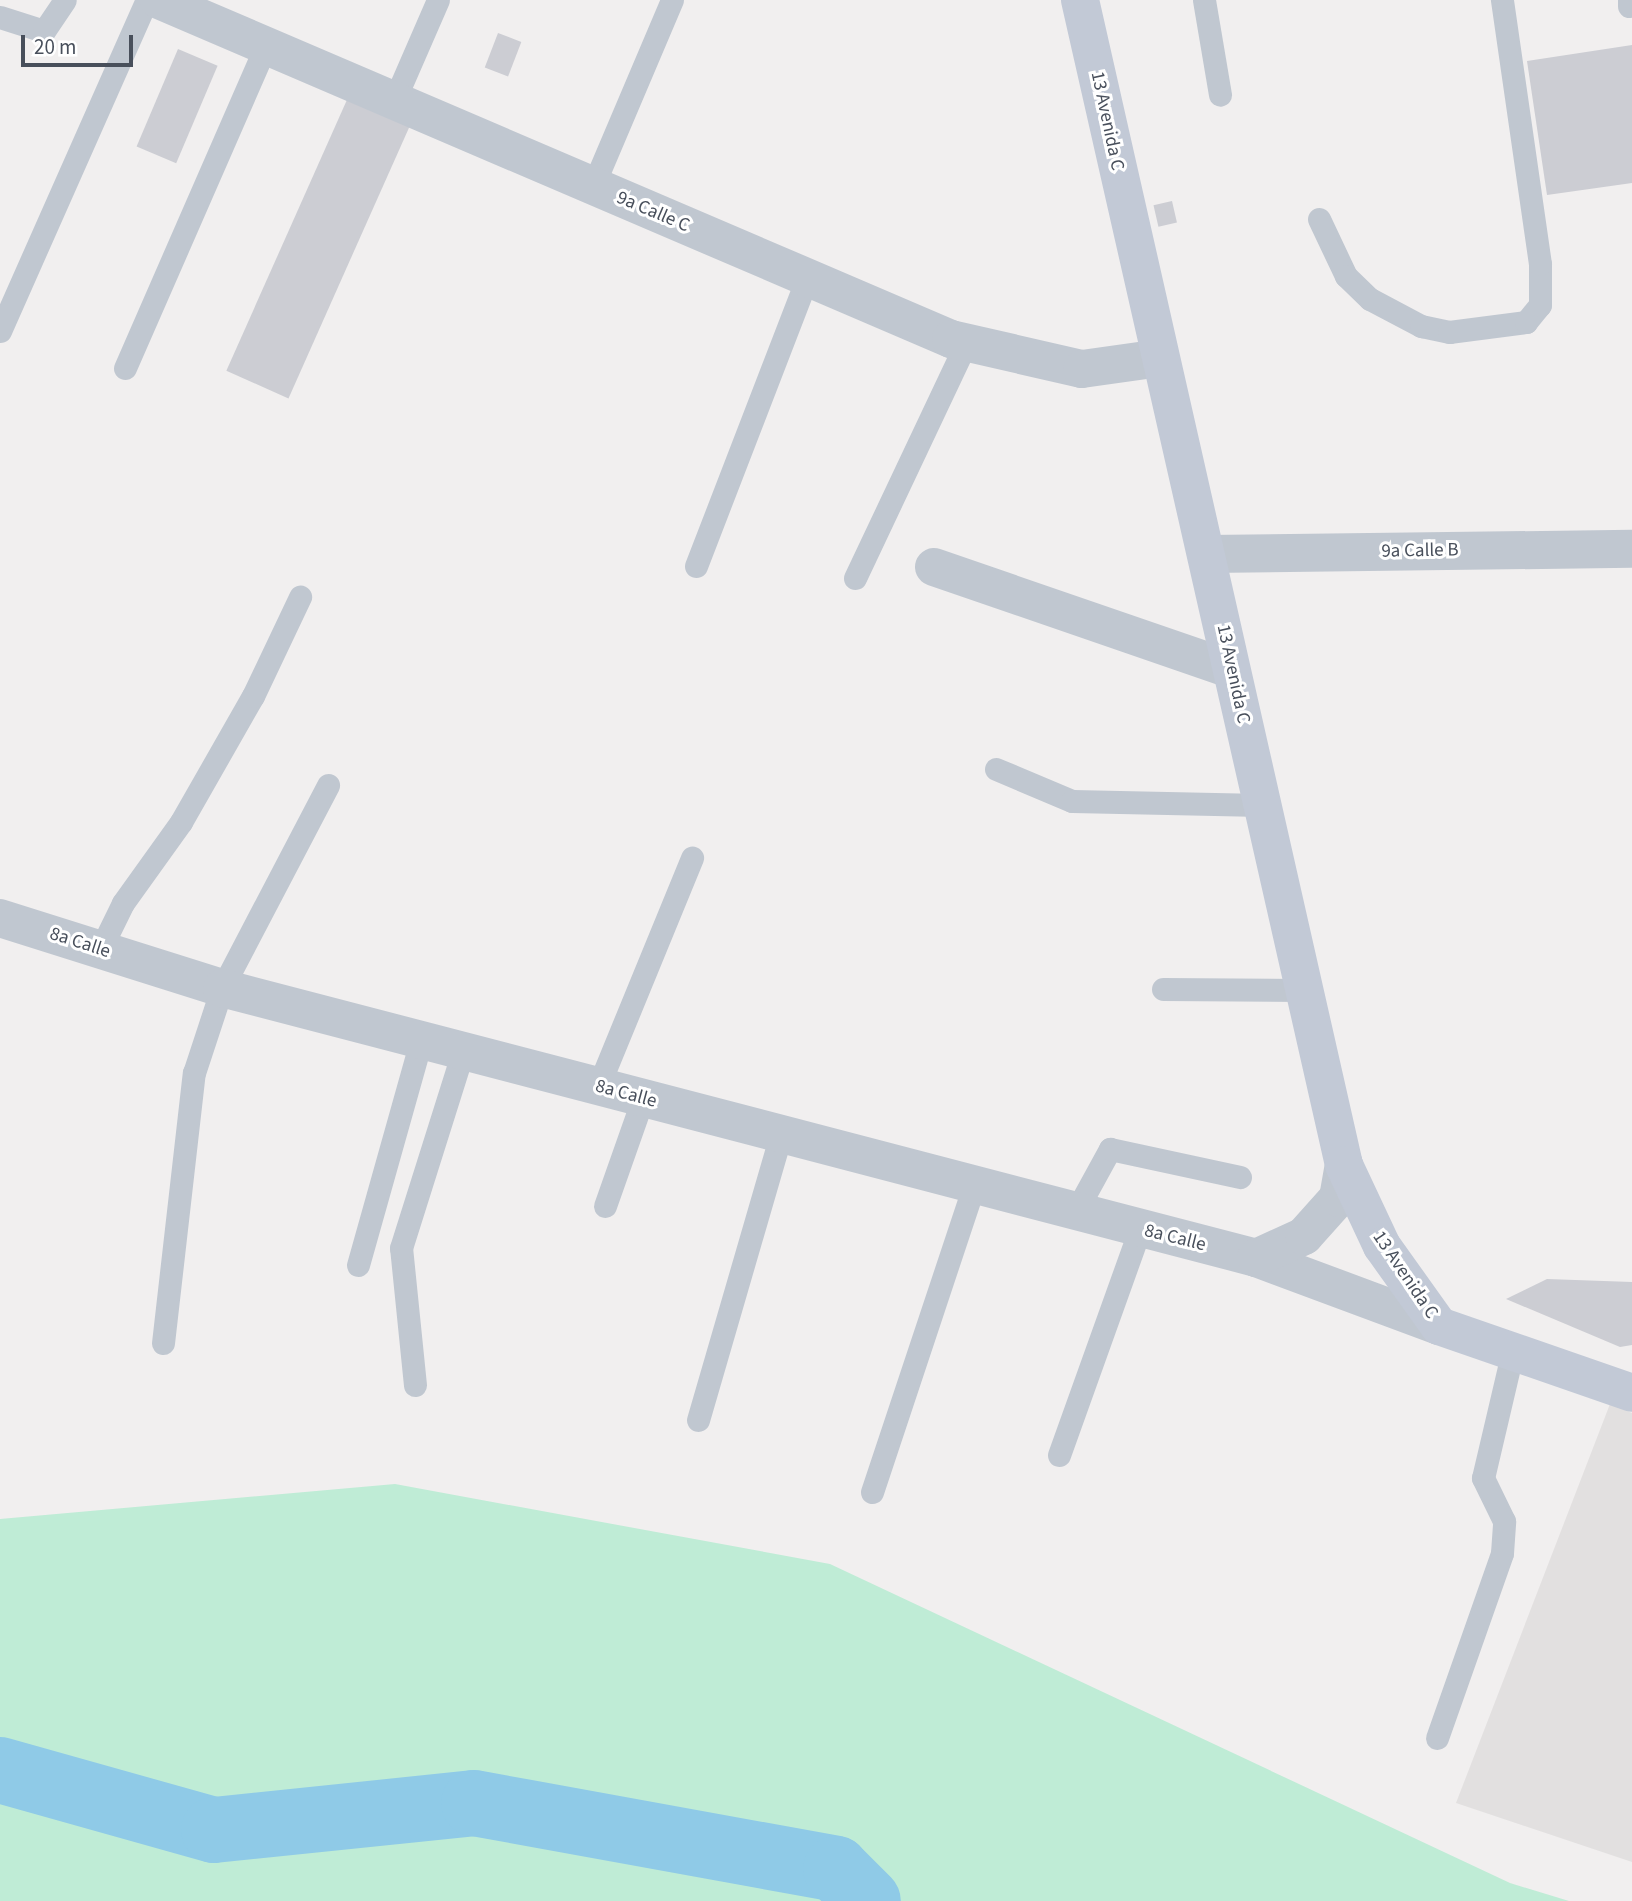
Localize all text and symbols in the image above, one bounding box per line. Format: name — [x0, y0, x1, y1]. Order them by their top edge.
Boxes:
scale bar — [24, 21, 136, 65]
text: 20 m — [34, 32, 76, 62]
street label: 13 Avenida C — [1085, 69, 1129, 173]
street label: 9a Calle C — [613, 186, 693, 238]
street label: 9a Calle B — [1381, 539, 1459, 563]
street label: 13 Avenida C — [1211, 622, 1255, 726]
street label: 8a Calle — [47, 923, 113, 963]
street label: 8a Calle — [593, 1075, 659, 1113]
street label: 8a Calle — [1142, 1219, 1208, 1257]
street label: 13 Avenida C — [1367, 1227, 1443, 1323]

